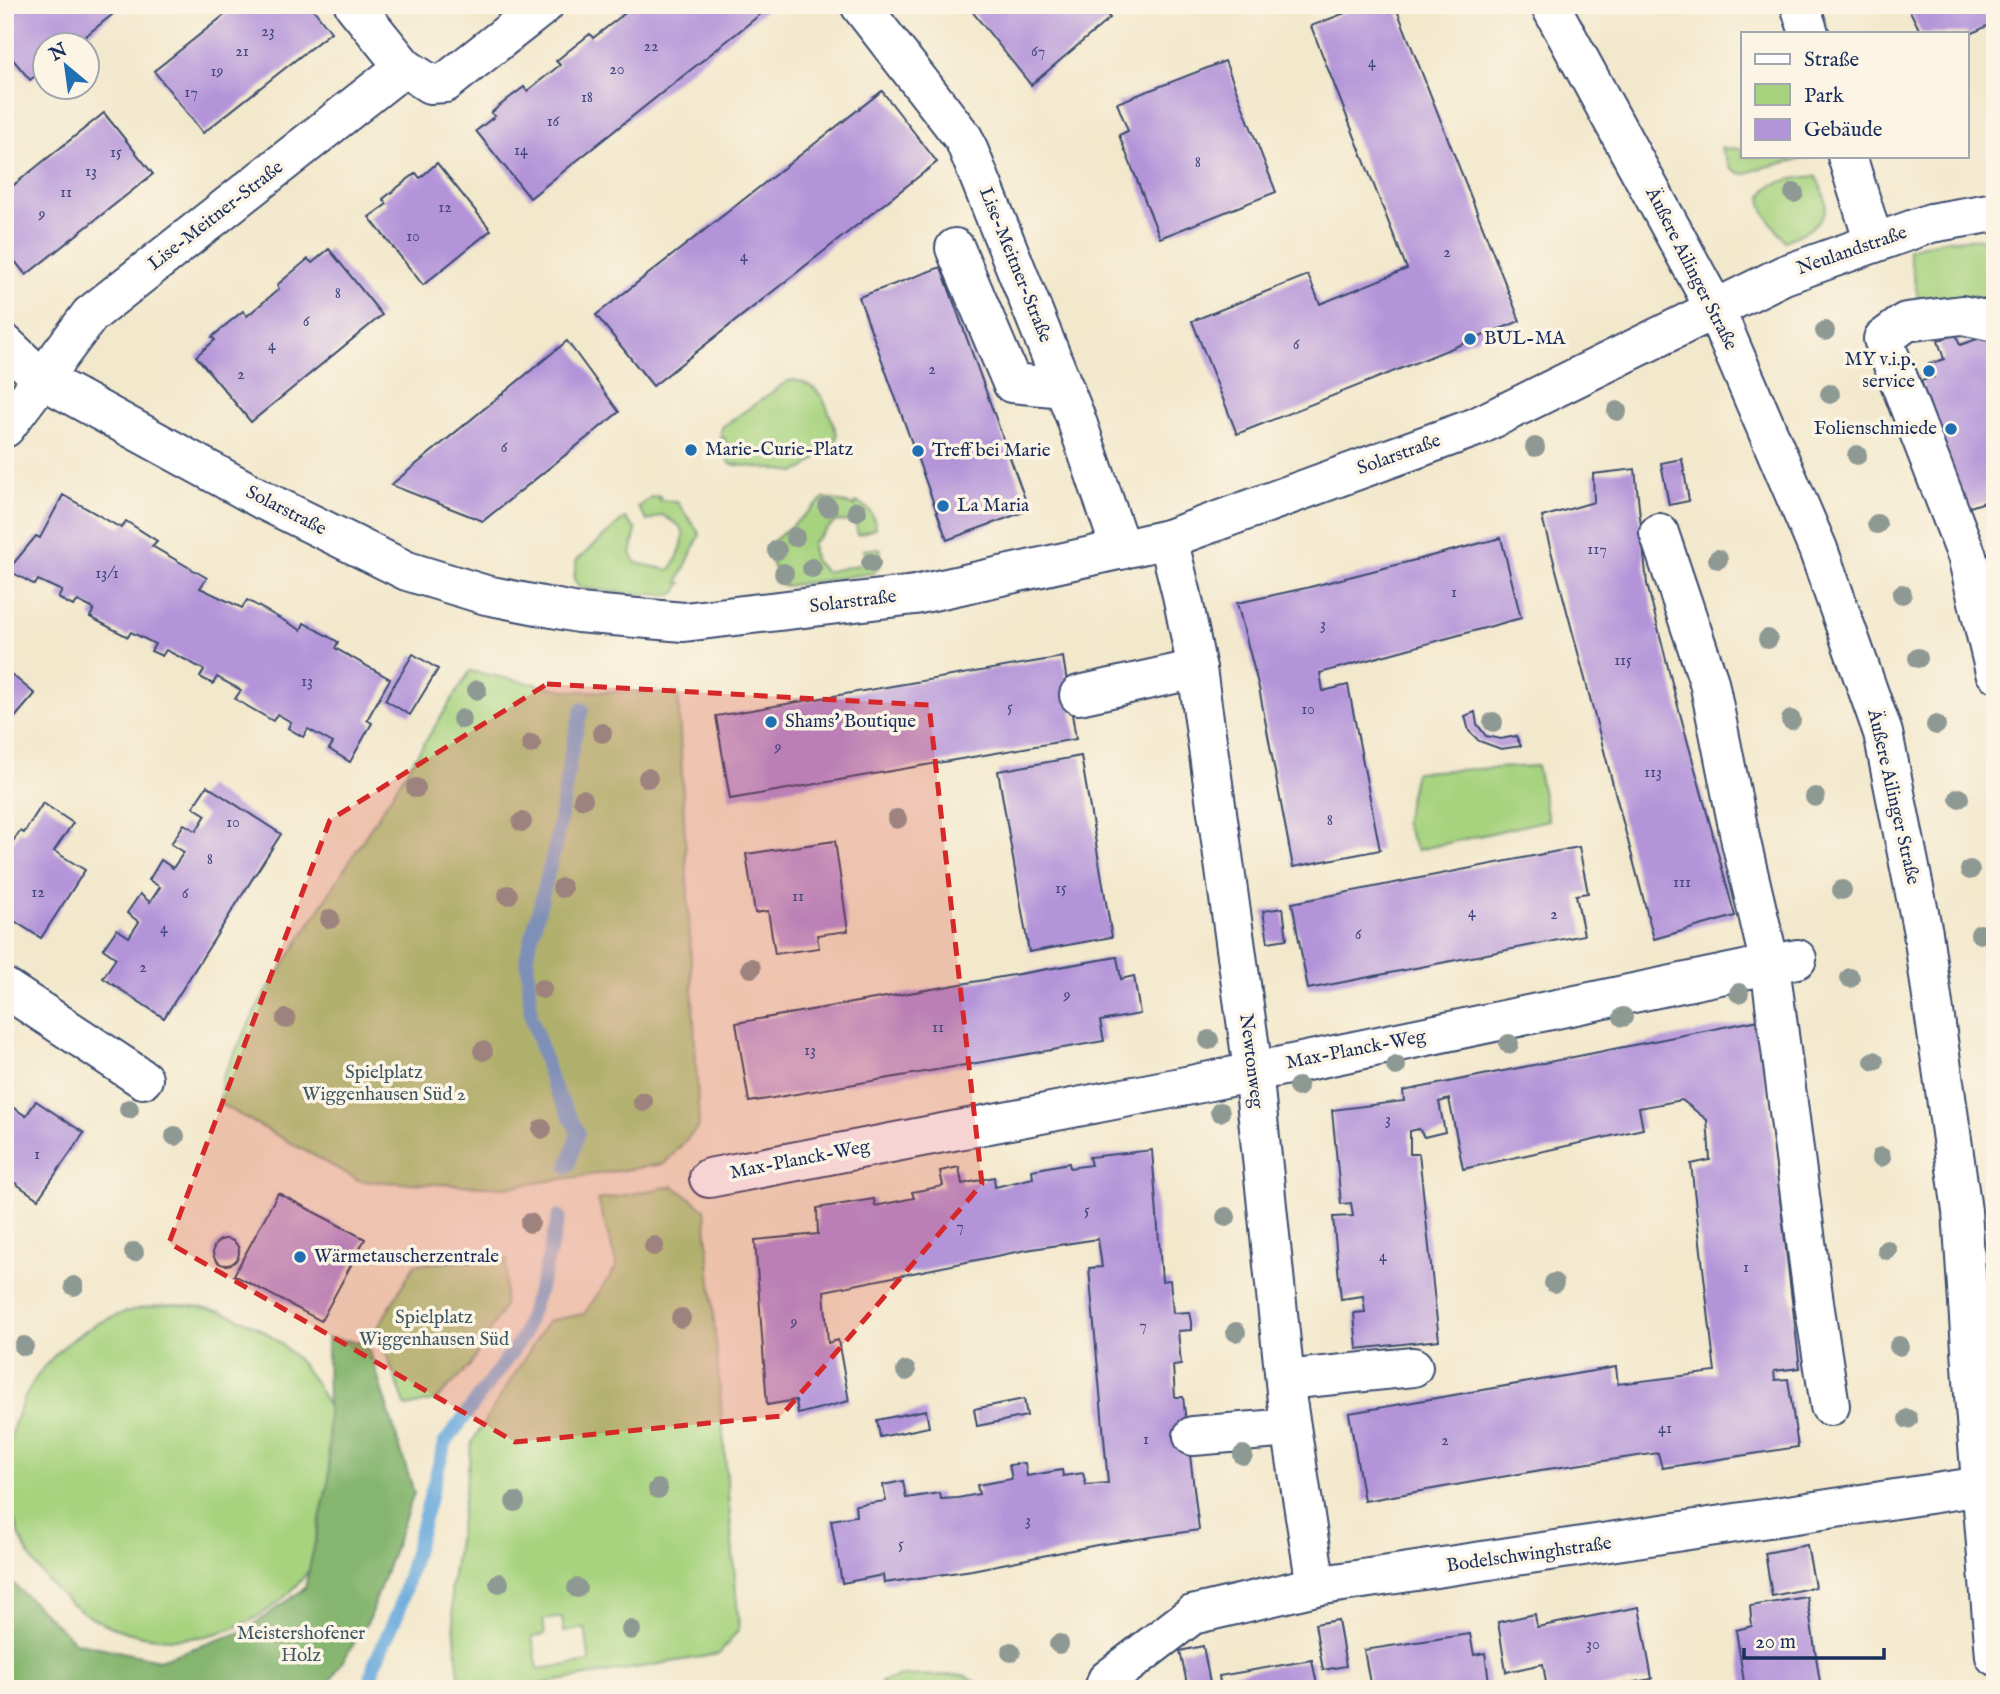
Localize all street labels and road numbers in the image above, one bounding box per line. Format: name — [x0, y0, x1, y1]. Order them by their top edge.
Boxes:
street label: Lise-Meitner-Straße — [143, 155, 289, 276]
street label: Äußere Ailinger Straße — [1639, 183, 1743, 355]
street label: Lise-Meitner-Straße — [973, 184, 1057, 346]
street label: Neulandstraße — [1794, 221, 1911, 281]
street label: Solarstraße — [1354, 429, 1444, 481]
street label: Solarstraße — [242, 481, 331, 542]
street label: Solarstraße — [808, 585, 898, 619]
street label: Äußere Ailinger Straße — [1861, 706, 1925, 887]
street label: Newtonweg — [1233, 1012, 1269, 1110]
street label: Max-Planck-Weg — [1284, 1025, 1429, 1075]
street label: Max-Planck-Weg — [728, 1135, 873, 1185]
street label: Bodelschwinghstraße — [1445, 1531, 1613, 1578]

